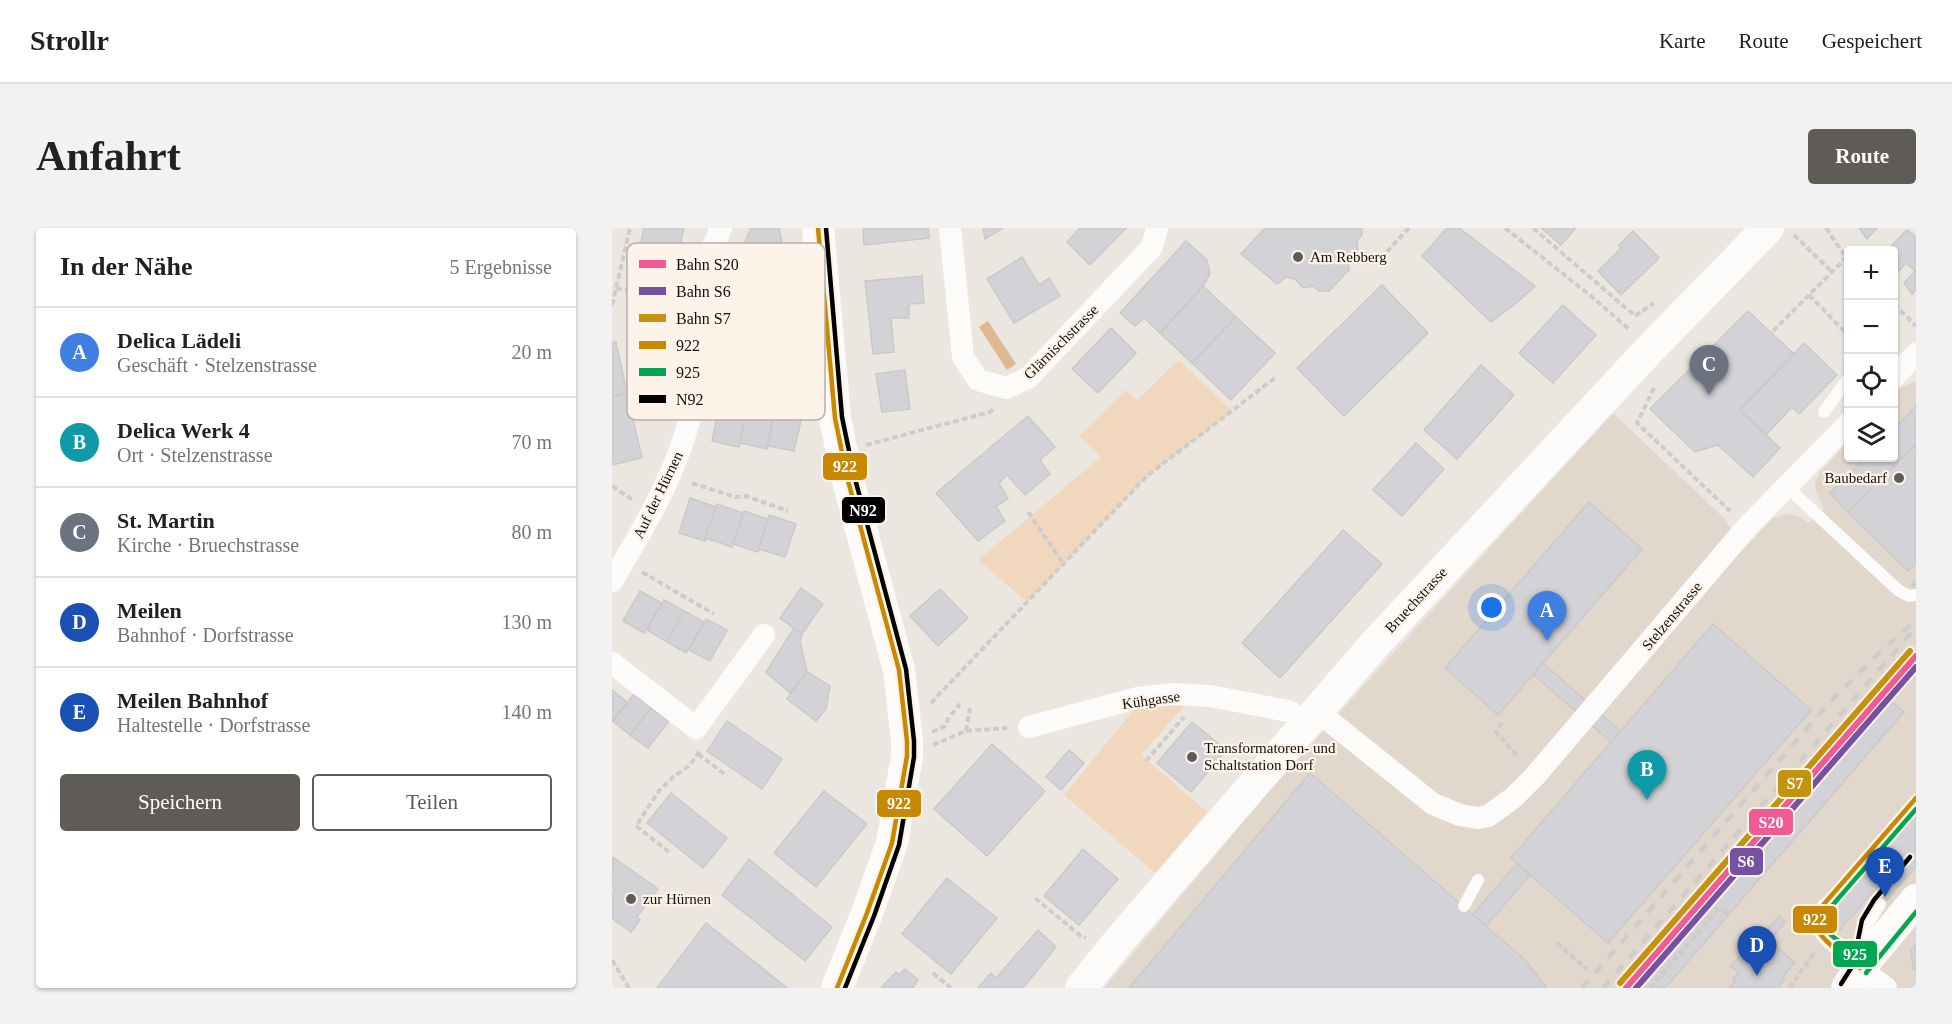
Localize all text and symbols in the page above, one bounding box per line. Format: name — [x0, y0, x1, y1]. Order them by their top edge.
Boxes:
text: Strollr — [30, 25, 109, 56]
text: Karte — [1659, 29, 1706, 53]
text: Route — [1739, 29, 1789, 53]
text: Gespeichert — [1822, 29, 1922, 53]
button: Route — [1808, 129, 1916, 184]
text: Anfahrt — [36, 133, 181, 179]
legend — [627, 243, 825, 420]
map controls — [1844, 246, 1898, 462]
button: + — [1844, 246, 1898, 300]
place label: Am Rebberg — [1310, 249, 1387, 265]
marker: Am Rebberg — [1291, 250, 1305, 264]
text: In der Nähe — [60, 252, 192, 281]
text: 5 Ergebnisse — [450, 256, 552, 278]
text: Bahn S20 — [676, 256, 739, 273]
text: Bahn S6 — [676, 283, 731, 300]
button: − — [1844, 300, 1898, 354]
street label: Glärnischstrasse — [1021, 301, 1102, 382]
text: Bahn S7 — [676, 310, 731, 327]
text: Delica Lädeli — [117, 328, 241, 353]
text: 922 — [676, 337, 700, 354]
text: A — [72, 341, 87, 363]
text: 20 m — [511, 341, 552, 363]
pin: C — [1690, 346, 1728, 395]
text: Geschäft · Stelzenstrasse — [117, 354, 317, 376]
button: locate — [1844, 354, 1898, 408]
text: 925 — [676, 364, 700, 381]
text: N92 — [676, 391, 704, 408]
button: layers — [1844, 408, 1898, 462]
text: Delica Werk 4 — [117, 418, 250, 443]
text: B — [73, 431, 86, 453]
text: 70 m — [511, 431, 552, 453]
text: Ort · Stelzenstrasse — [117, 444, 273, 466]
street label: Auf der Hürnen — [630, 448, 686, 541]
line badge: 922 — [822, 452, 868, 481]
text: 922 — [833, 458, 857, 475]
place label: Baubedarf — [1825, 470, 1887, 486]
marker: Baubedarf — [1892, 471, 1906, 485]
line badge: N92 — [841, 496, 886, 524]
text: N92 — [849, 502, 877, 519]
text: St. Martin — [117, 508, 215, 533]
text: C — [72, 521, 87, 543]
text: 80 m — [511, 521, 552, 543]
text: Kirche · Bruechstrasse — [117, 534, 299, 556]
street label: Bruechstrasse — [1382, 564, 1450, 636]
street label: Stelzenstrasse — [1639, 578, 1705, 653]
pin: A — [1528, 592, 1566, 641]
your location — [1477, 593, 1506, 622]
text: Meilen — [117, 598, 182, 623]
text: D — [72, 611, 87, 633]
text: 130 m — [501, 611, 552, 633]
text: Bahnhof · Dorfstrasse — [117, 624, 294, 646]
text: Meilen Bahnhof — [117, 688, 268, 713]
street label: Kühgasse — [1121, 688, 1181, 712]
text: E — [73, 701, 86, 723]
text: 140 m — [501, 701, 552, 723]
text: Haltestelle · Dorfstrasse — [117, 714, 310, 736]
place label: Transformatoren- und Schaltstation Dorf — [1204, 740, 1336, 773]
marker: Transformatoren- und Schaltstation Dorf — [1185, 750, 1199, 764]
pin: B — [1628, 750, 1666, 800]
line badge: S7 — [1777, 769, 1812, 798]
button: Speichern — [60, 774, 300, 831]
button: Teilen — [312, 774, 552, 831]
text: S7 — [1787, 775, 1803, 792]
line badge: 922 — [876, 789, 922, 818]
text: 922 — [887, 795, 911, 812]
line badge: S20 — [1748, 808, 1794, 836]
text: S20 — [1759, 814, 1783, 831]
line badge: S6 — [1729, 847, 1764, 876]
pin: E — [1866, 848, 1904, 897]
text: S6 — [1738, 853, 1754, 870]
place label: zur Hürnen — [643, 891, 711, 907]
marker: zur Hürnen — [624, 892, 638, 906]
line badge: 922 — [1792, 905, 1838, 934]
text: 922 — [1803, 911, 1827, 928]
pin: D — [1738, 926, 1776, 976]
line badge: 925 — [1832, 940, 1878, 968]
text: 925 — [1843, 946, 1867, 963]

